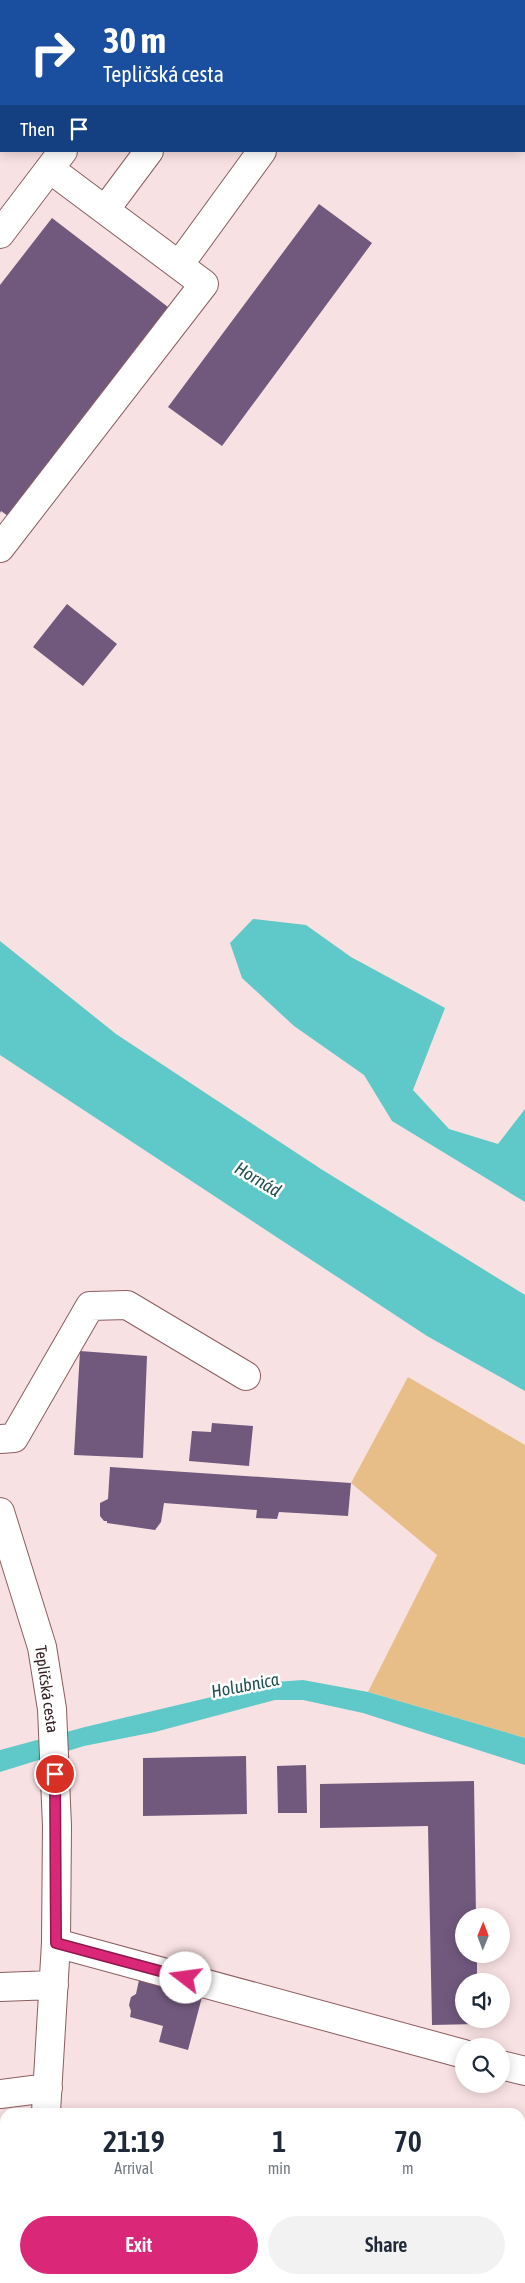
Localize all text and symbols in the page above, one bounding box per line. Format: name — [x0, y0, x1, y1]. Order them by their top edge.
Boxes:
icon: right — [20, 20, 85, 85]
text: 30 m — [103, 20, 166, 60]
text: Tepličská cesta — [103, 61, 224, 87]
icon: arrive — [65, 115, 93, 143]
text: Then — [20, 118, 55, 140]
water label: Hornád — [231, 1157, 285, 1201]
street label: Tepličská cesta — [31, 1644, 62, 1734]
water label: Holubnica — [209, 1668, 281, 1702]
pin — [34, 1753, 76, 1795]
icon: arrive — [41, 1760, 69, 1788]
north arrow — [455, 1908, 510, 1962]
map controls — [455, 1908, 510, 2093]
position arrow — [159, 1951, 211, 2003]
button: sound — [455, 1973, 510, 2028]
button: search — [455, 2038, 510, 2093]
text: 21:19 — [103, 2124, 165, 2158]
text: 1 — [272, 2124, 286, 2158]
text: 70 — [394, 2124, 422, 2158]
text: Arrival — [114, 2159, 153, 2177]
text: min — [268, 2159, 291, 2177]
text: m — [402, 2159, 414, 2177]
button: Exit — [20, 2216, 258, 2274]
button: Share — [268, 2216, 505, 2274]

